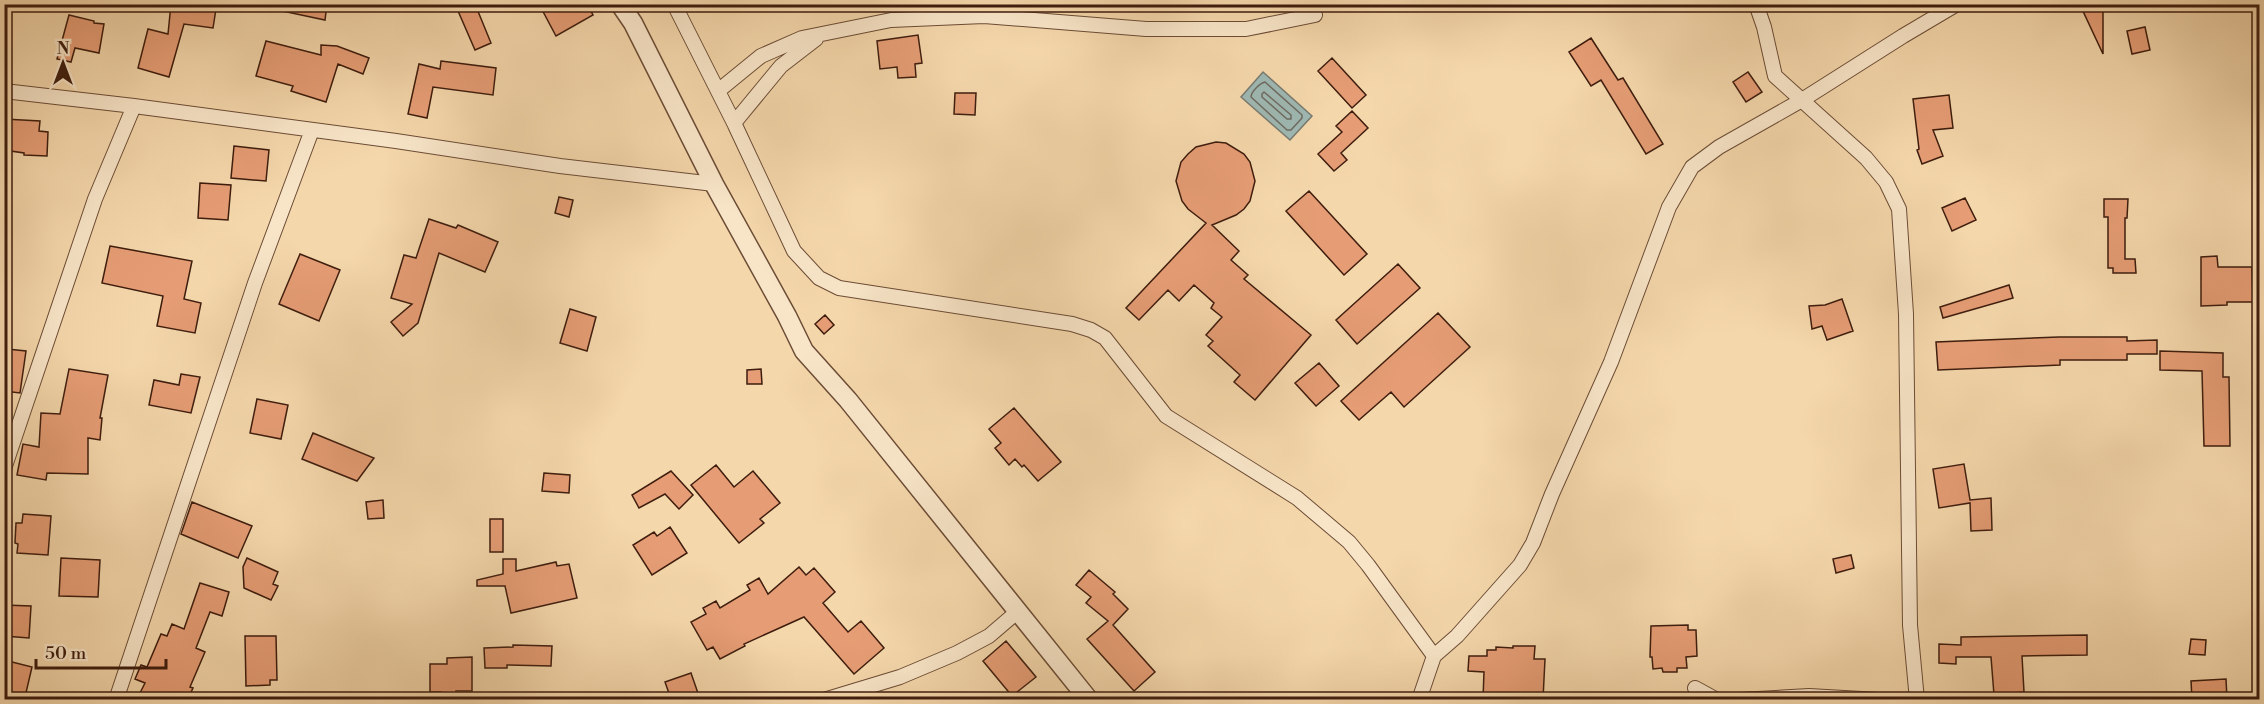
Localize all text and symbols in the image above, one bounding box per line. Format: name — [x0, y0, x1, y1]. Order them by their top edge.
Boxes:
north arrow — [33, 33, 93, 93]
text: N — [57, 39, 70, 59]
scale bar — [36, 632, 166, 670]
text: 50 m — [45, 642, 87, 665]

